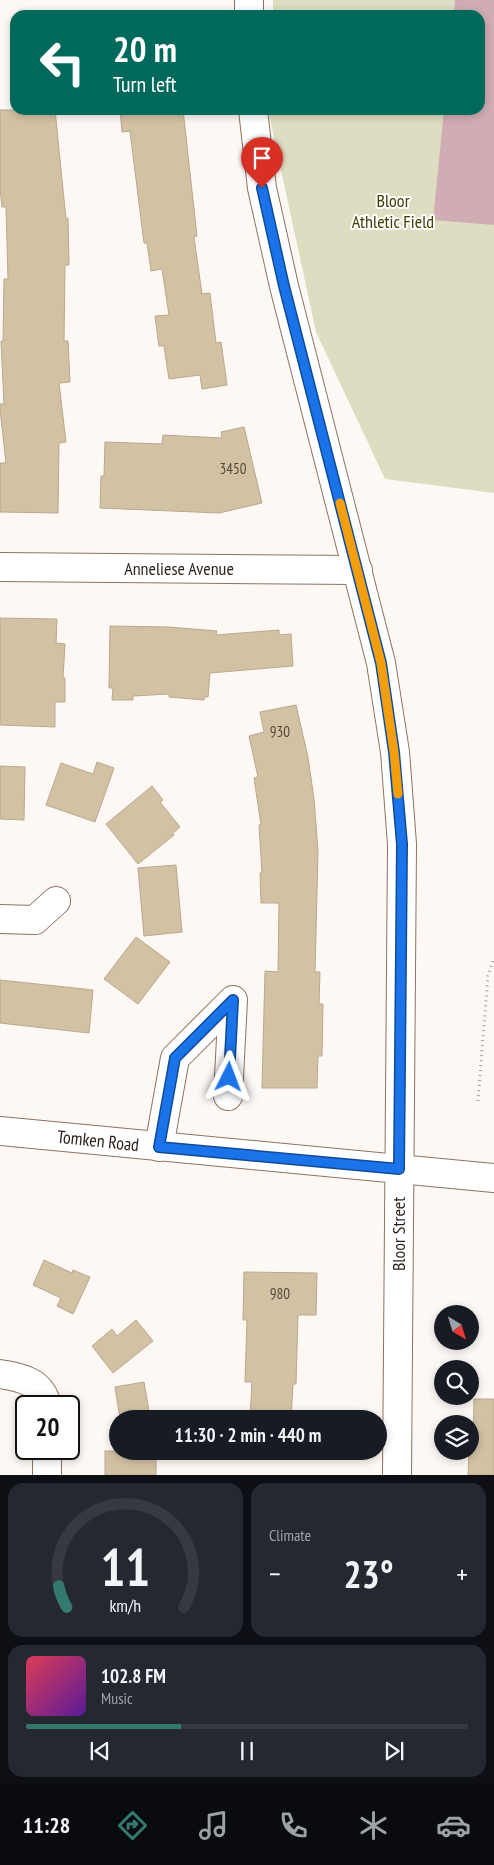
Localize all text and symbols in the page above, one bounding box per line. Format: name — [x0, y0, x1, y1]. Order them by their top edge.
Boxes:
text: 20 m — [113, 26, 177, 72]
icon: left — [30, 30, 95, 95]
text: Turn left — [113, 70, 177, 98]
pin — [241, 137, 283, 188]
icon: arrive — [248, 144, 276, 172]
park label: Bloor Athletic Field — [352, 189, 434, 233]
house number: 3450 — [219, 459, 247, 478]
street label: Anneliese Avenue — [124, 557, 234, 580]
house number: 930 — [270, 722, 290, 741]
position arrow — [202, 1050, 254, 1102]
street label: Tomken Road — [56, 1125, 140, 1156]
street label: Bloor Street — [387, 1197, 410, 1271]
house number: 980 — [270, 1284, 290, 1303]
north arrow — [434, 1305, 479, 1350]
map controls — [434, 1305, 479, 1460]
button: search — [434, 1360, 479, 1405]
speed limit sign: 20 — [15, 1395, 80, 1460]
button: layers — [434, 1415, 479, 1460]
text: 11:30 · 2 min · 440 m — [175, 1423, 321, 1447]
text: Climate — [269, 1525, 311, 1545]
text: 11 — [101, 1533, 150, 1600]
text: 23° — [343, 1549, 394, 1598]
text: − — [269, 1555, 281, 1592]
text: + — [456, 1555, 468, 1592]
text: km/h — [110, 1594, 141, 1617]
text: 102.8 FM — [101, 1664, 166, 1688]
text: Music — [101, 1688, 133, 1708]
icon: previous — [86, 1737, 114, 1765]
icon: pause — [233, 1737, 261, 1765]
icon: next — [380, 1737, 408, 1765]
icon: directions — [115, 1808, 150, 1843]
icon: music — [196, 1808, 231, 1843]
icon: phone — [276, 1808, 311, 1843]
icon: climate — [356, 1808, 391, 1843]
icon: car — [436, 1808, 471, 1843]
text: 11:28 — [23, 1811, 70, 1839]

